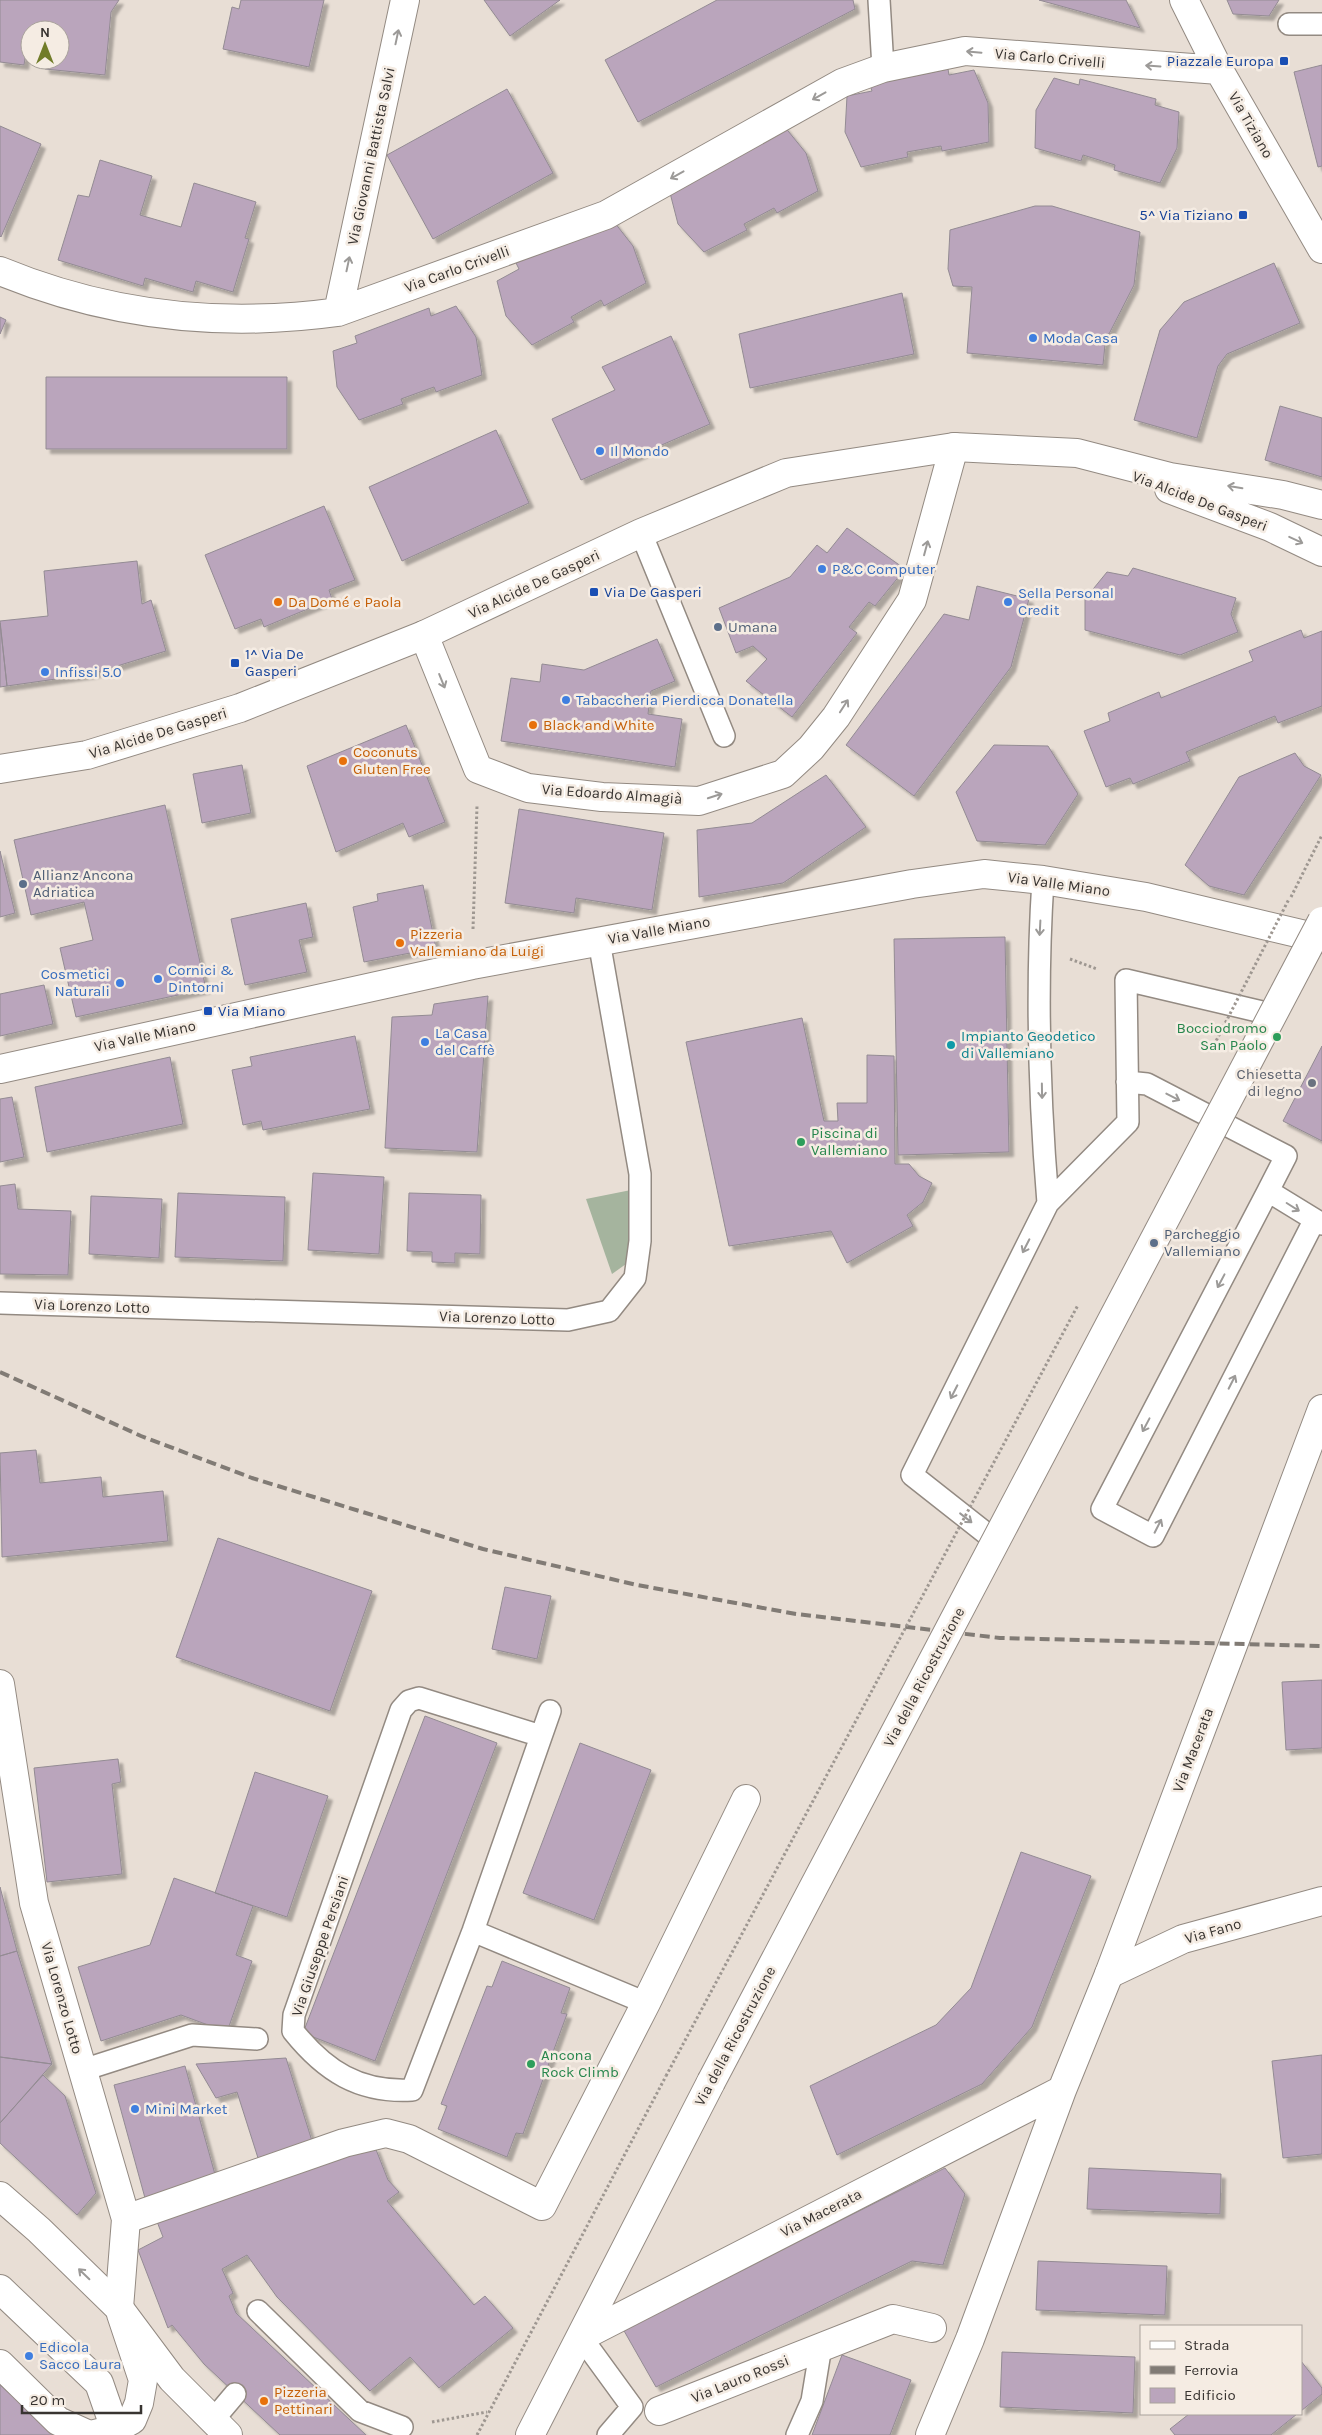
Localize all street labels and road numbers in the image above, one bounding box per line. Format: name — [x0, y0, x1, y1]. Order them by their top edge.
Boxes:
street label: Via Carlo Crivelli — [994, 44, 1106, 72]
street label: Via Giovanni Battista Salvi — [343, 66, 399, 246]
street label: Via Tiziano — [1225, 89, 1277, 161]
street label: Via Carlo Crivelli — [402, 242, 512, 296]
street label: Via Alcide De Gasperi — [1130, 467, 1270, 535]
street label: Via Alcide De Gasperi — [465, 546, 603, 622]
street label: Via Alcide De Gasperi — [87, 703, 229, 763]
street label: Via Edoardo Almagià — [541, 780, 683, 808]
street label: Via Valle Miano — [1007, 868, 1111, 900]
street label: Via Valle Miano — [607, 912, 711, 948]
street label: Via Valle Miano — [93, 1016, 197, 1056]
street label: Via Lorenzo Lotto — [34, 1295, 150, 1317]
street label: Via Lorenzo Lotto — [439, 1307, 555, 1329]
street label: Via della Ricostruzione — [880, 1604, 968, 1750]
street label: Via Macerata — [1169, 1705, 1217, 1795]
street label: Via Giuseppe Persiani — [287, 1873, 353, 2019]
street label: Via Fano — [1183, 1914, 1243, 1948]
street label: Via Lorenzo Lotto — [37, 1940, 87, 2056]
street label: Via della Ricostruzione — [691, 1963, 779, 2109]
street label: Via Macerata — [777, 2185, 865, 2241]
street label: Via Lauro Rossi — [688, 2351, 792, 2407]

